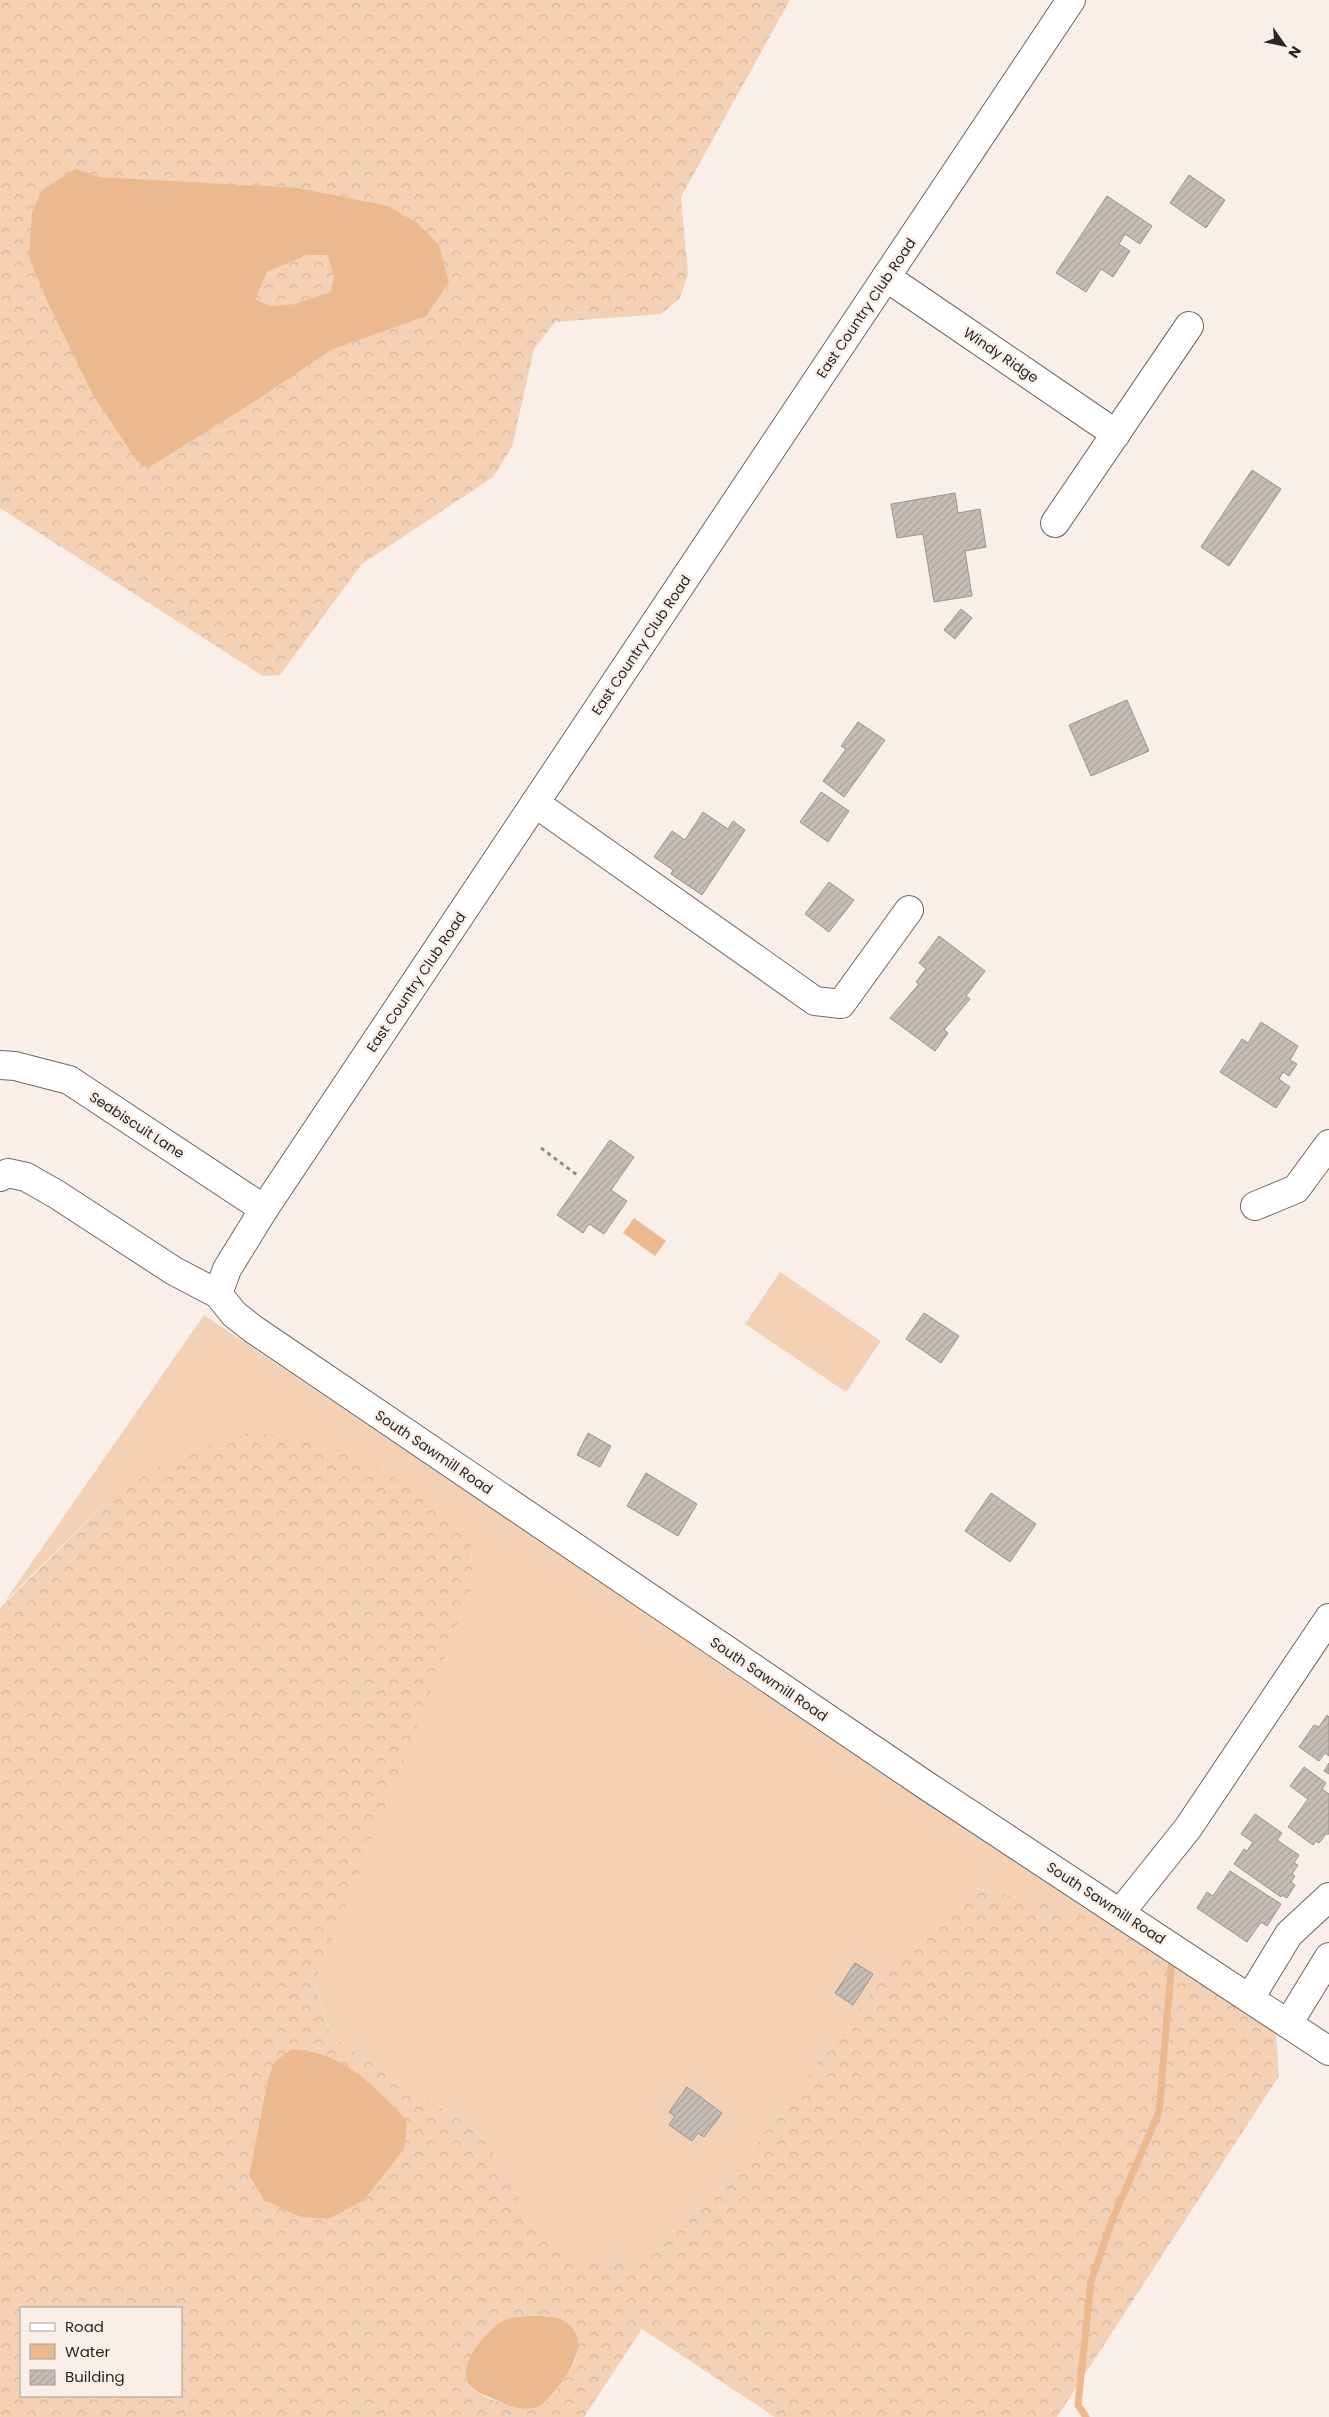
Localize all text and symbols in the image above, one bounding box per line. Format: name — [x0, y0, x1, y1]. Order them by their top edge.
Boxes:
north arrow — [1259, 20, 1309, 70]
text: N — [1284, 42, 1306, 62]
street label: East Country Club Road — [812, 234, 920, 382]
street label: Windy Ridge — [959, 322, 1043, 388]
street label: East Country Club Road — [587, 571, 695, 719]
street label: East Country Club Road — [362, 908, 470, 1056]
street label: Seabiscuit Lane — [86, 1087, 189, 1163]
street label: South Sawmill Road — [371, 1405, 497, 1499]
street label: South Sawmill Road — [706, 1632, 832, 1726]
street label: South Sawmill Road — [1043, 1857, 1169, 1949]
legend — [20, 2307, 182, 2397]
text: Road — [65, 2316, 104, 2337]
text: Water — [65, 2341, 111, 2362]
text: Building — [65, 2366, 125, 2387]

